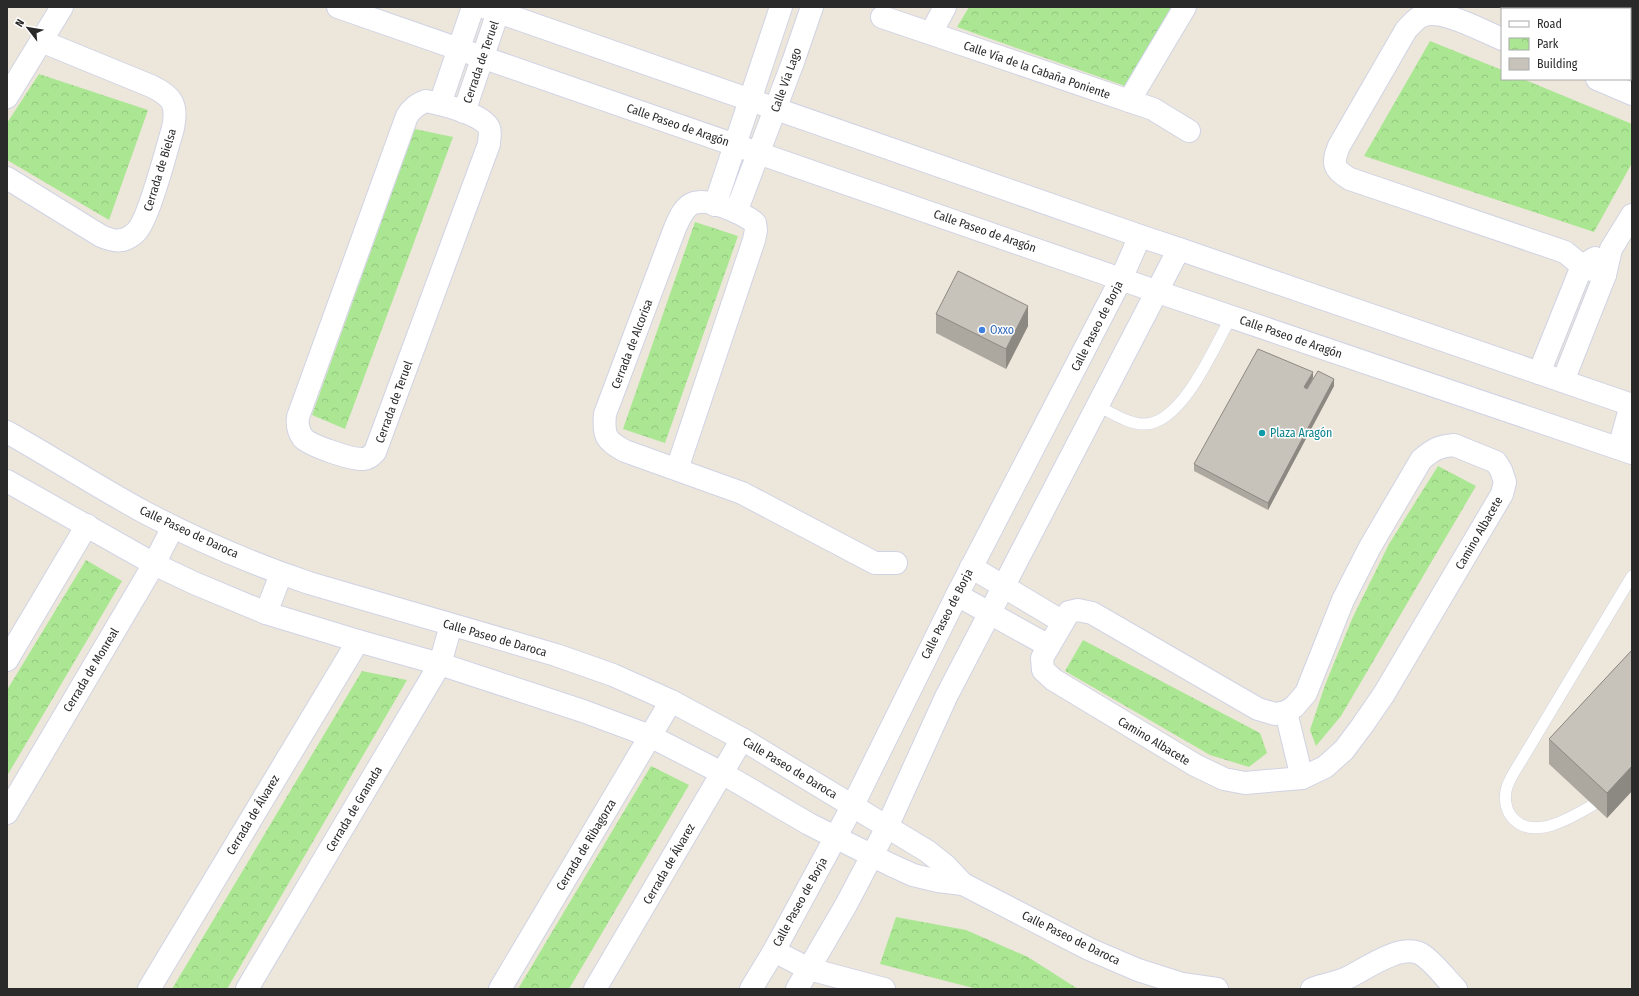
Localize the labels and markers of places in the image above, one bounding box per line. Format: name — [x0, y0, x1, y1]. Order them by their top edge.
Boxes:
place label: Oxxo — [990, 323, 1014, 337]
marker: Oxxo — [977, 325, 987, 335]
place label: Plaza Aragón — [1270, 426, 1332, 440]
marker: Plaza Aragón — [1257, 428, 1267, 438]

